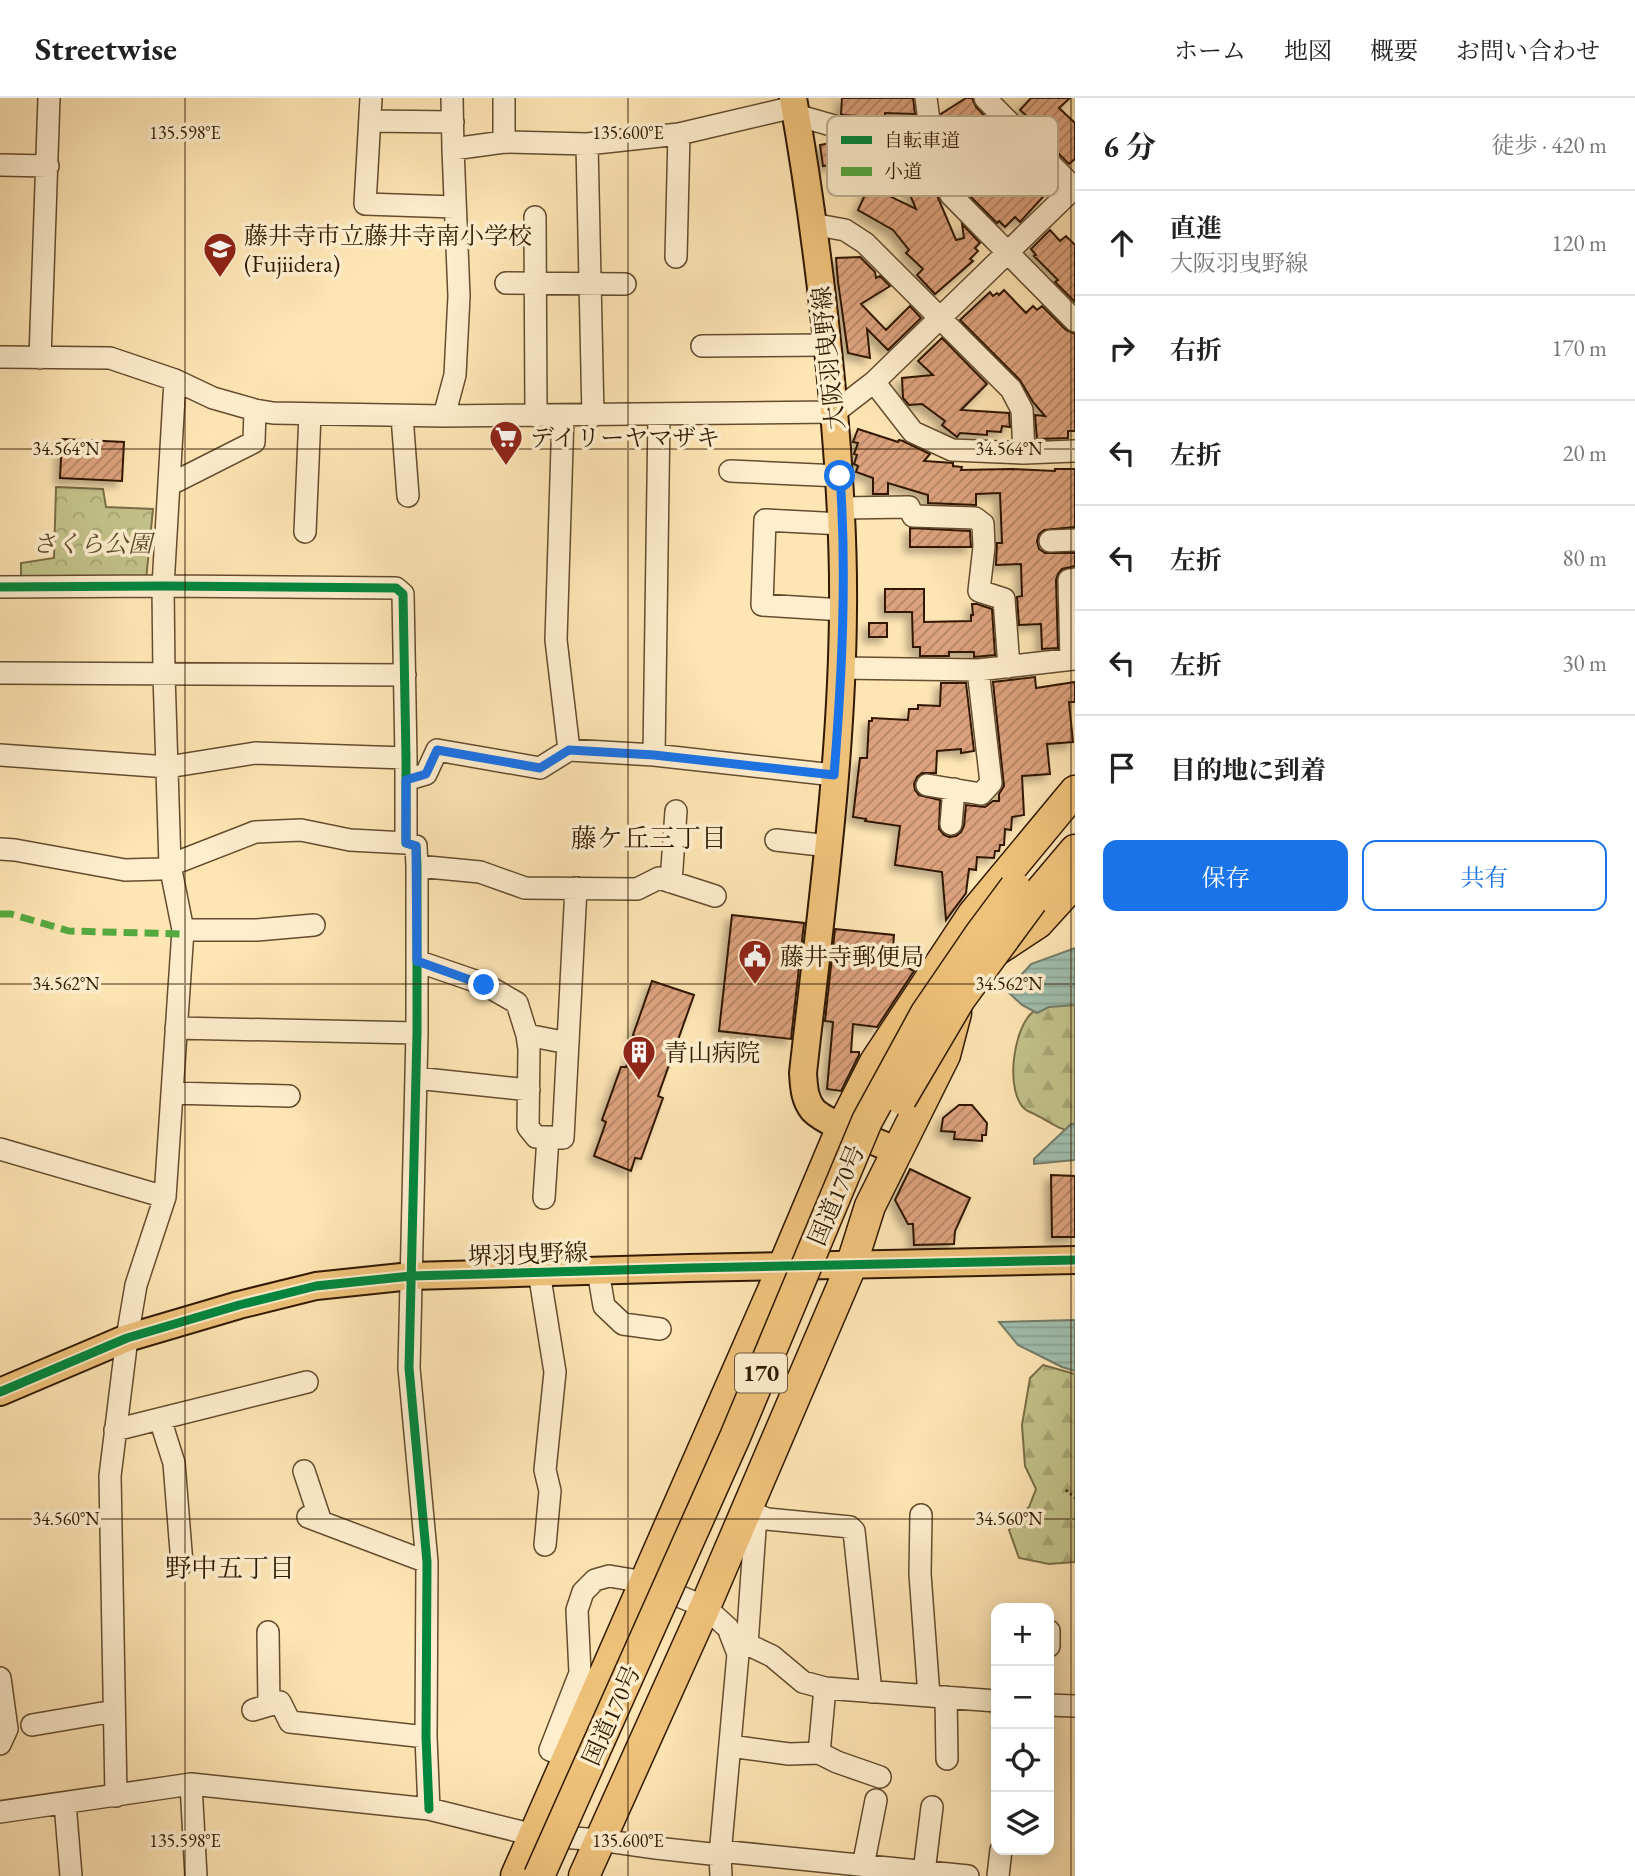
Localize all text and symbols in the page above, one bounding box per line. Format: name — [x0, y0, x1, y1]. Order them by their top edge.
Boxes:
text: Streetwise — [35, 27, 177, 70]
text: ホーム — [1174, 35, 1246, 66]
text: 地図 — [1284, 35, 1332, 66]
text: 概要 — [1370, 35, 1418, 66]
text: お問い合わせ — [1456, 35, 1600, 66]
legend — [827, 116, 1058, 196]
text: 135.598°E — [149, 121, 221, 144]
text: 135.600°E — [592, 121, 664, 144]
text: 6 分 — [1103, 127, 1156, 166]
text: 自転車道 — [884, 128, 960, 153]
text: 徒歩 · 420 m — [1492, 130, 1607, 160]
text: 小道 — [884, 159, 922, 184]
text: 直進 — [1170, 211, 1222, 245]
place label: 藤井寺市立藤井寺南小学校 (Fujiidera) — [244, 220, 532, 279]
icon: ahead — [1103, 224, 1141, 262]
text: 120 m — [1551, 228, 1607, 258]
school or university icon: 藤井寺市立藤井寺南小学校 (Fujiidera) — [201, 230, 239, 279]
text: 大阪羽曳野線 — [1170, 248, 1308, 278]
street label: 大阪羽曳野線 — [805, 285, 851, 431]
icon: right — [1103, 329, 1141, 367]
text: 右折 — [1170, 333, 1222, 367]
text: 170 m — [1551, 333, 1607, 363]
supermarket icon: デイリーヤマザキ — [487, 418, 525, 467]
place label: デイリーヤマザキ — [530, 422, 720, 453]
icon: left — [1103, 434, 1141, 472]
text: 34.564°N — [33, 437, 100, 460]
text: 34.564°N — [976, 437, 1043, 460]
text: 左折 — [1170, 438, 1222, 472]
text: 20 m — [1562, 438, 1607, 468]
route start — [824, 460, 855, 491]
park label: さくら公園 — [32, 528, 156, 559]
icon: left — [1103, 539, 1141, 577]
text: 左折 — [1170, 543, 1222, 577]
text: 80 m — [1562, 543, 1607, 573]
icon: left — [1103, 644, 1141, 682]
text: 左折 — [1170, 648, 1222, 682]
text: 30 m — [1562, 648, 1607, 678]
icon: arrive — [1103, 749, 1141, 787]
text: 目的地に到着 — [1170, 753, 1326, 787]
district label: 藤ケ丘三丁目 — [571, 821, 727, 855]
button: 保存 — [1103, 840, 1348, 911]
button: 共有 — [1362, 840, 1607, 911]
public building icon: 藤井寺郵便局 — [736, 937, 774, 986]
place label: 藤井寺郵便局 — [780, 941, 924, 972]
route end — [468, 969, 499, 1000]
text: 34.562°N — [33, 972, 100, 995]
text: 34.562°N — [976, 972, 1043, 995]
building icon: 青山病院 — [620, 1033, 658, 1082]
place label: 青山病院 — [664, 1037, 760, 1068]
street label: 国道170号 — [801, 1140, 871, 1250]
street label: 堺羽曳野線 — [467, 1236, 589, 1272]
road number: 170 — [735, 1354, 787, 1392]
text: 34.560°N — [33, 1507, 100, 1530]
text: 34.560°N — [976, 1507, 1043, 1530]
district label: 野中五丁目 — [165, 1551, 295, 1585]
map controls — [991, 1603, 1054, 1855]
button: + — [991, 1603, 1054, 1666]
street label: 国道170号 — [575, 1660, 647, 1770]
button: − — [991, 1666, 1054, 1729]
button: locate — [991, 1729, 1054, 1792]
button: layers — [991, 1792, 1054, 1855]
text: 135.598°E — [149, 1829, 221, 1852]
text: 135.600°E — [592, 1829, 664, 1852]

